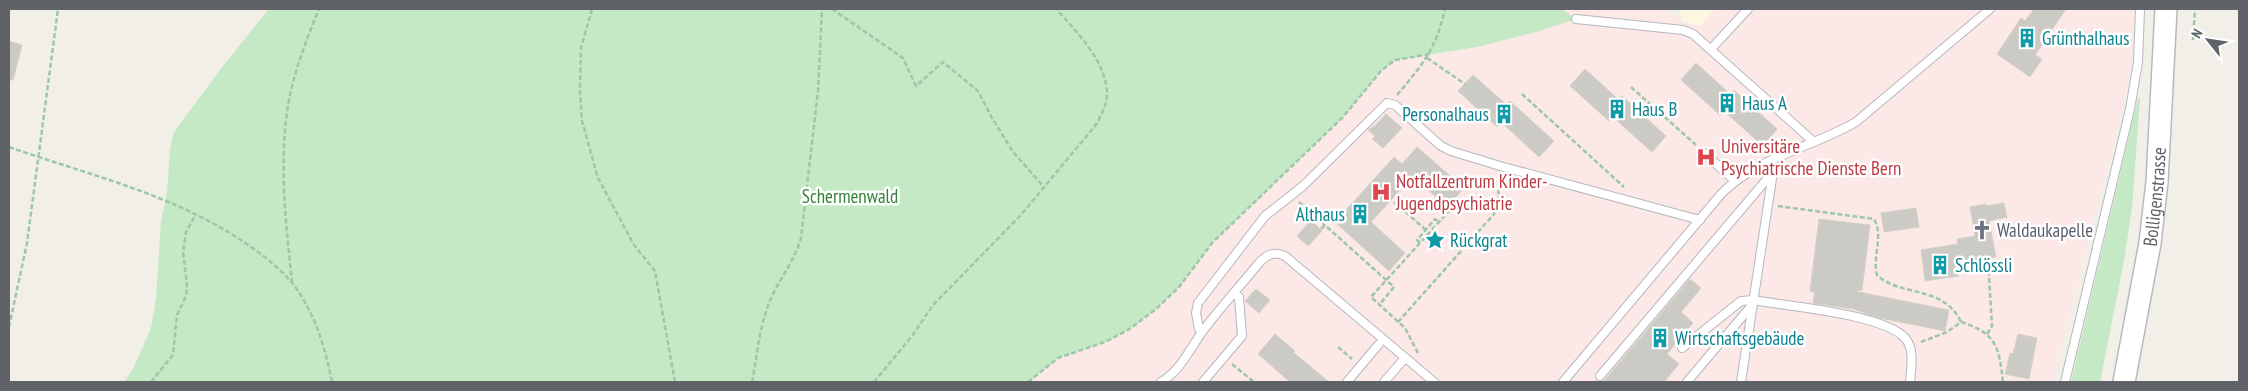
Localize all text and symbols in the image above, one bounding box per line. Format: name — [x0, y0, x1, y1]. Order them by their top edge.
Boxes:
north arrow — [2183, 15, 2233, 65]
place label: Grünthalhaus — [2042, 26, 2129, 50]
text: N — [2187, 26, 2206, 41]
building icon: Grünthalhaus — [2016, 27, 2038, 49]
place label: Haus A — [1742, 91, 1787, 115]
building icon: Haus A — [1716, 92, 1738, 114]
place label: Haus B — [1632, 97, 1677, 121]
building icon: Haus B — [1606, 98, 1628, 120]
place label: Personalhaus — [1402, 102, 1489, 126]
building icon: Personalhaus — [1493, 103, 1515, 125]
place label: Universitäre Psychiatrische Dienste Bern — [1721, 134, 1901, 180]
hospital icon: Universitäre Psychiatrische Dienste Bern — [1695, 146, 1717, 168]
street label: Bolligenstrasse — [2138, 146, 2171, 248]
place label: Notfallzentrum Kinder- Jugendpsychiatrie — [1395, 169, 1548, 215]
hospital icon: Notfallzentrum Kinder- Jugendpsychiatrie — [1370, 181, 1392, 203]
park label: Schermenwald — [802, 184, 898, 208]
place label: Althaus — [1296, 202, 1345, 226]
building icon: Althaus — [1349, 203, 1371, 225]
place label: Waldaukapelle — [1997, 218, 2093, 242]
church icon: Waldaukapelle — [1971, 219, 1993, 241]
place label: Rückgrat — [1450, 228, 1508, 252]
place icon: Rückgrat — [1424, 229, 1446, 251]
place label: Schlössli — [1955, 253, 2012, 277]
building icon: Schlössli — [1929, 254, 1951, 276]
place label: Wirtschaftsgebäude — [1675, 326, 1805, 350]
building icon: Wirtschaftsgebäude — [1649, 327, 1671, 349]

